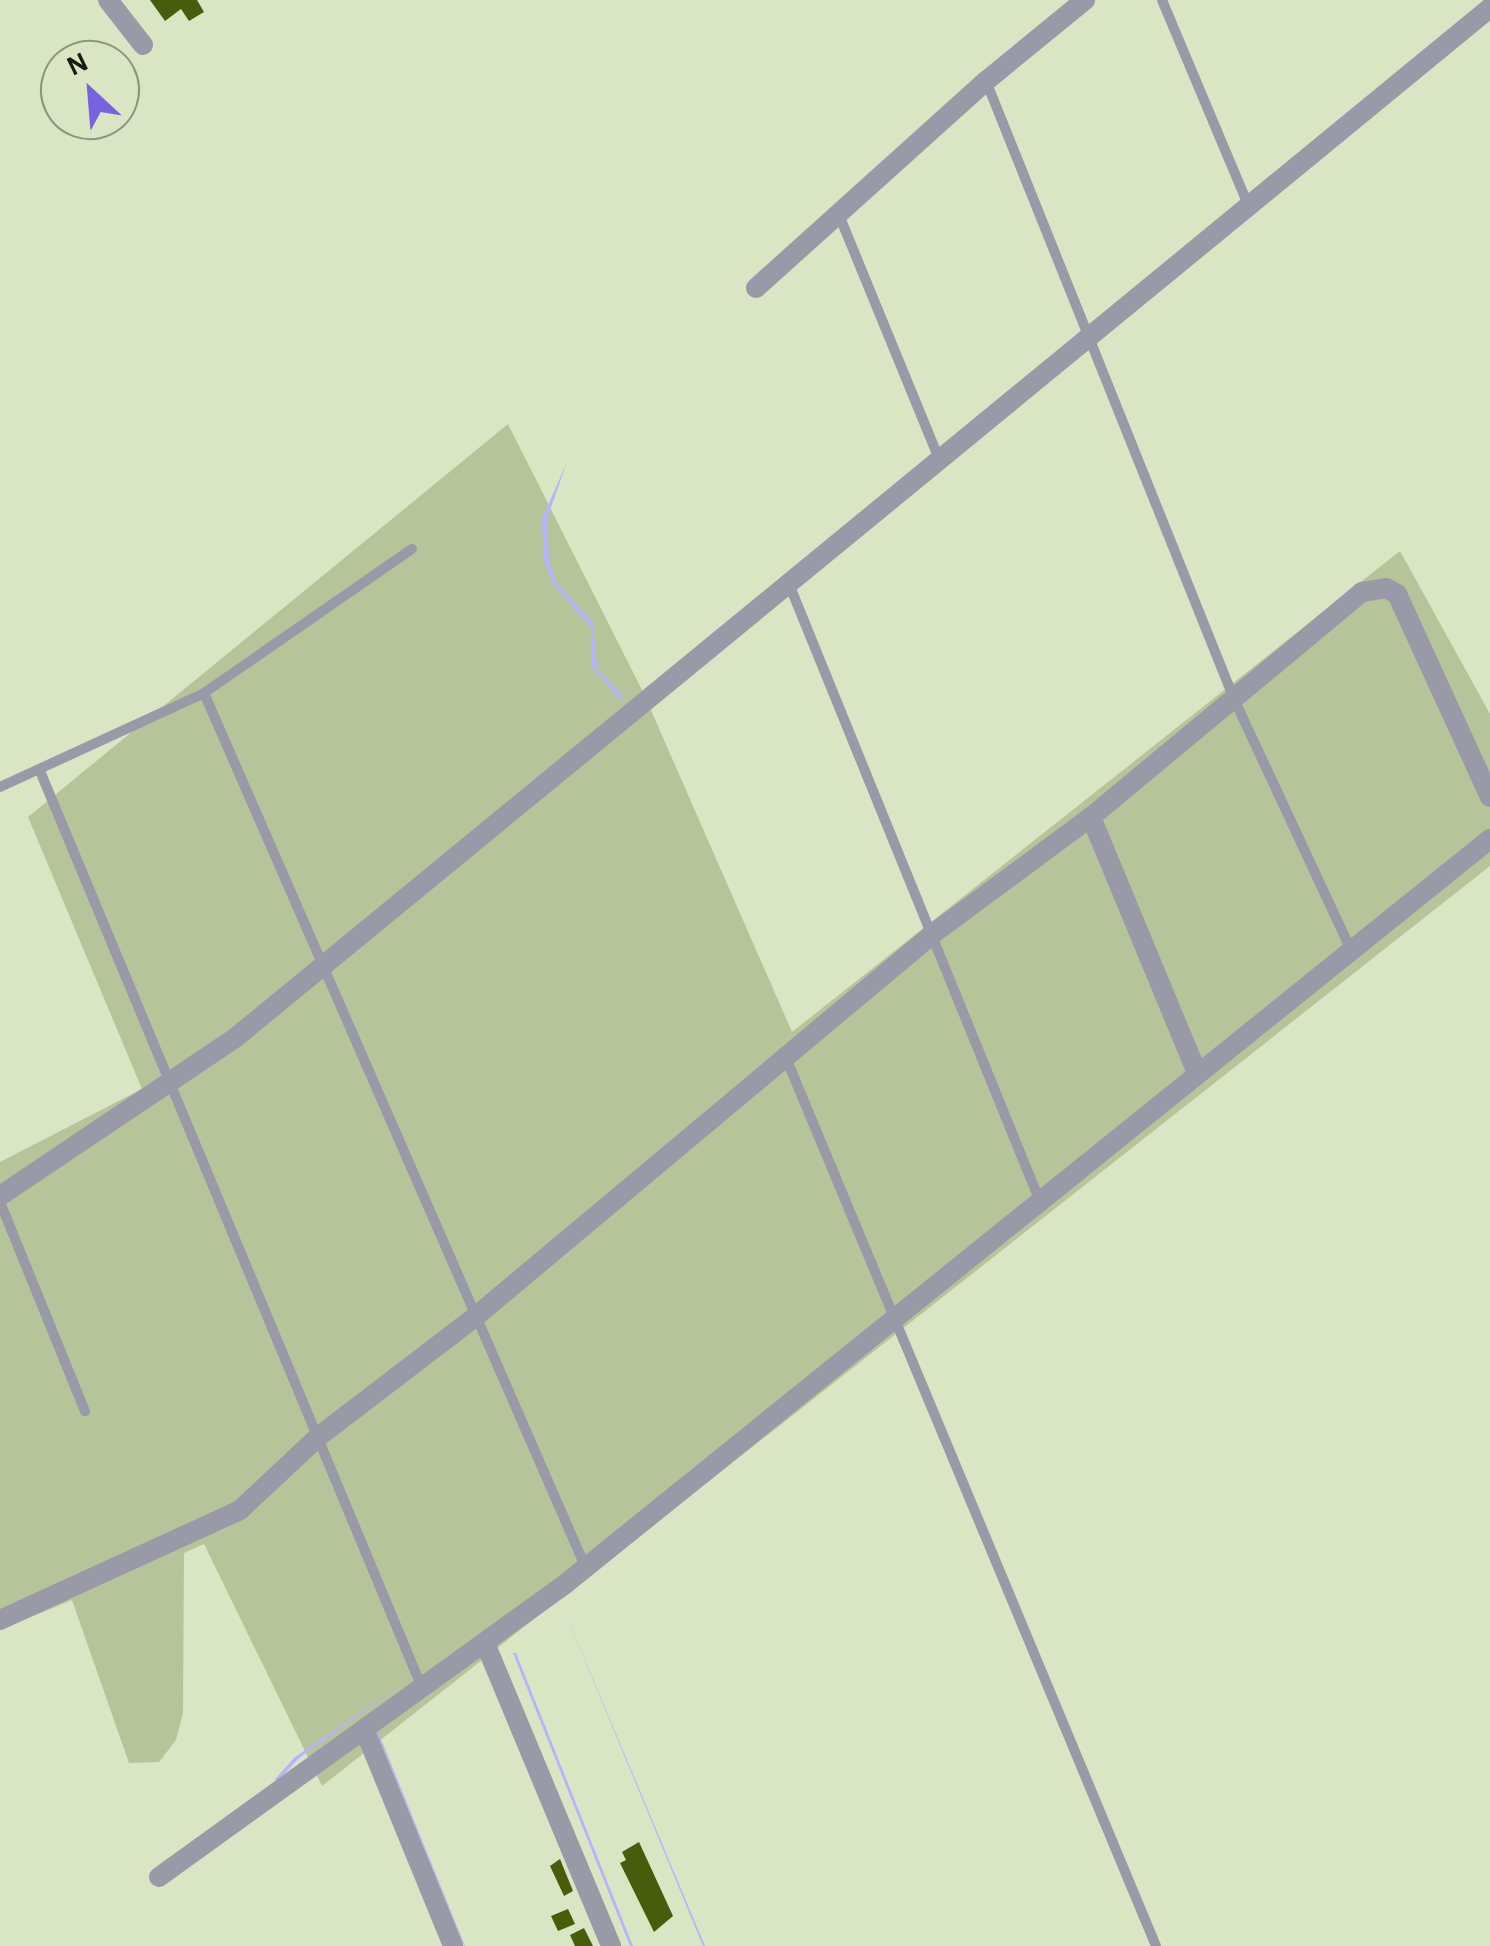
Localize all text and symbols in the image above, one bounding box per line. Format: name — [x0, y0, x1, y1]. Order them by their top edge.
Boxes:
north arrow — [40, 40, 140, 140]
text: N — [63, 48, 93, 82]

